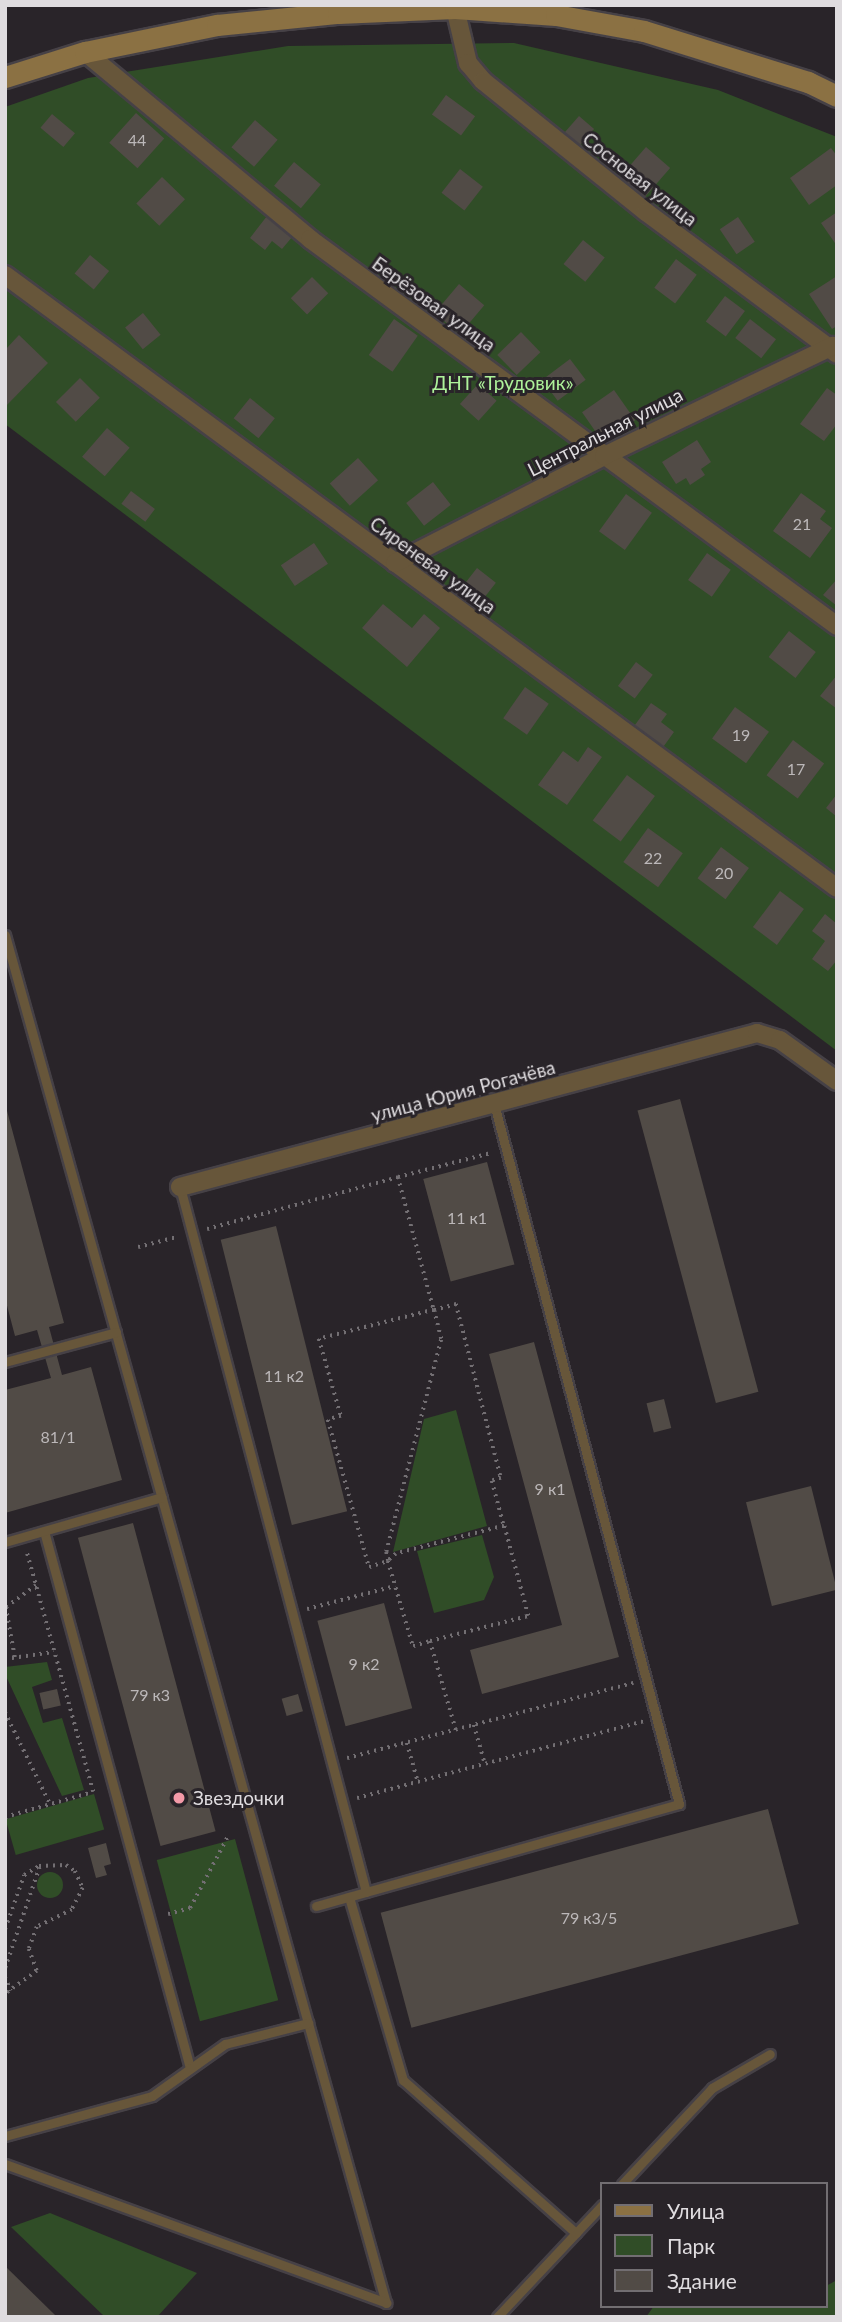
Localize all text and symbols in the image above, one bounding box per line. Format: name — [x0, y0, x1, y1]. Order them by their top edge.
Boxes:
street label: Сосновая улица — [578, 127, 702, 231]
house number: 44 — [128, 130, 146, 150]
street label: Берёзовая улица — [368, 252, 500, 356]
park label: ДНТ «Трудовик» — [432, 372, 574, 394]
street label: Центральная улица — [524, 383, 686, 481]
street label: Сиреневая улица — [366, 512, 500, 618]
house number: 21 — [793, 514, 811, 534]
house number: 19 — [732, 725, 750, 745]
house number: 17 — [787, 759, 805, 779]
house number: 22 — [644, 848, 662, 868]
house number: 20 — [715, 863, 733, 883]
street label: улица Юрия Рогачёва — [368, 1055, 558, 1127]
house number: 11 к1 — [447, 1208, 487, 1228]
house number: 11 к2 — [264, 1366, 304, 1386]
house number: 81/1 — [40, 1427, 76, 1447]
house number: 9 к1 — [535, 1479, 565, 1499]
house number: 9 к2 — [349, 1654, 379, 1674]
house number: 79 к3 — [130, 1685, 170, 1705]
place label: Звездочки — [193, 1787, 285, 1809]
marker: Звездочки — [171, 1790, 187, 1806]
house number: 79 к3/5 — [561, 1908, 617, 1928]
legend — [600, 2182, 828, 2308]
text: Улица — [667, 2198, 725, 2223]
text: Парк — [667, 2233, 715, 2258]
text: Здание — [667, 2268, 737, 2293]

